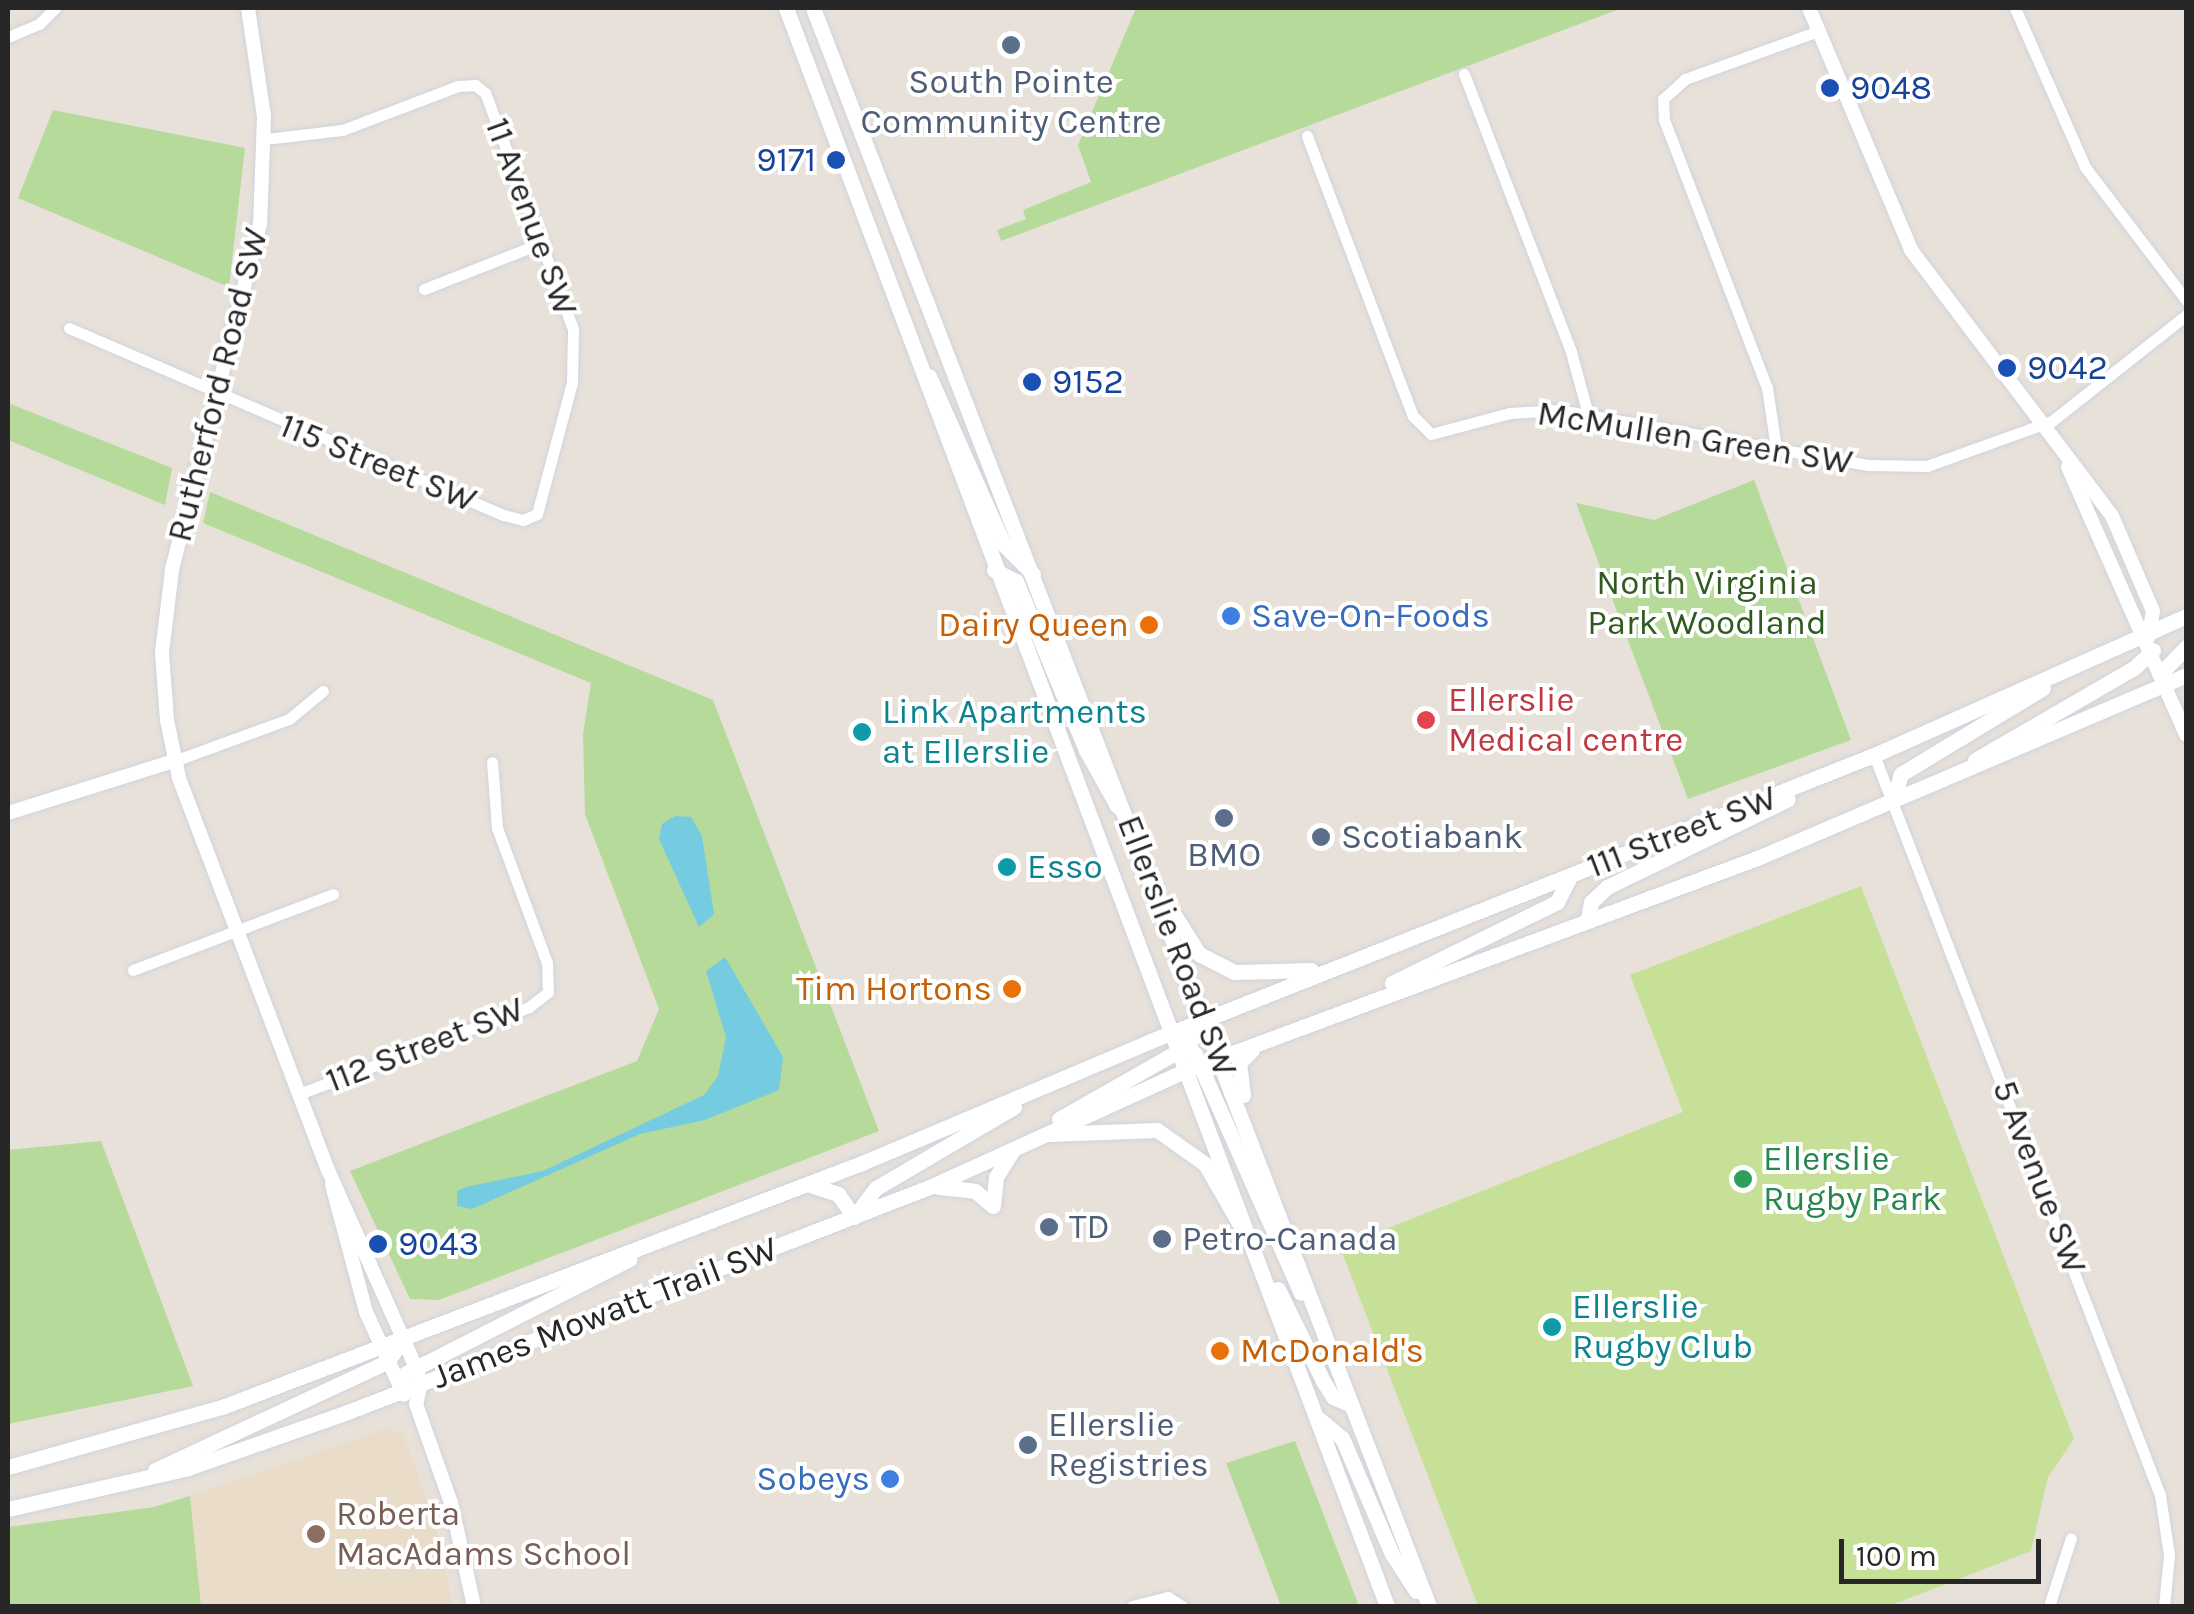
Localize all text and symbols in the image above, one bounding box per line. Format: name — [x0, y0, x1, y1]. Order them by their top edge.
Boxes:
marker: South Pointe Community Centre — [1000, 34, 1022, 56]
place label: South Pointe Community Centre — [861, 61, 1161, 143]
place label: 9048 — [1850, 67, 1932, 109]
marker: 9048 — [1819, 77, 1841, 99]
street label: 11 Avenue SW — [476, 112, 586, 322]
place label: 9171 — [756, 139, 816, 181]
marker: 9171 — [825, 149, 847, 171]
street label: Rutherford Road SW — [159, 224, 277, 546]
place label: 9042 — [2027, 347, 2108, 389]
marker: 9042 — [1996, 357, 2018, 379]
place label: 9152 — [1052, 361, 1124, 403]
marker: 9152 — [1021, 371, 1043, 393]
street label: McMullen Green SW — [1534, 392, 1856, 484]
street label: 115 Street SW — [274, 405, 482, 521]
park label: North Virginia Park Woodland — [1587, 562, 1827, 644]
place label: Save-On-Foods — [1251, 595, 1490, 637]
place label: Dairy Queen — [938, 604, 1129, 646]
marker: Save-On-Foods — [1220, 605, 1242, 627]
marker: Dairy Queen — [1138, 614, 1160, 636]
place label: Ellerslie Medical centre — [1448, 679, 1683, 761]
place label: Link Apartments at Ellerslie — [882, 691, 1147, 773]
marker: Ellerslie Medical centre — [1413, 707, 1439, 733]
marker: Link Apartments at Ellerslie — [851, 721, 873, 743]
street label: 111 Street SW — [1581, 777, 1783, 887]
marker: BMO — [1213, 807, 1235, 829]
street label: Ellerslie Road SW — [1108, 810, 1246, 1082]
place label: Scotiabank — [1341, 816, 1523, 858]
marker: Scotiabank — [1310, 826, 1332, 848]
place label: BMO — [1187, 834, 1261, 876]
place label: Esso — [1027, 846, 1103, 888]
marker: Esso — [996, 856, 1018, 878]
place label: Tim Hortons — [796, 968, 992, 1010]
marker: Tim Hortons — [1001, 978, 1023, 1000]
street label: 112 Street SW — [320, 988, 530, 1102]
street label: 5 Avenue SW — [1983, 1074, 2095, 1280]
place label: Ellerslie Rugby Park — [1763, 1138, 1942, 1220]
marker: Ellerslie Rugby Park — [1732, 1168, 1754, 1190]
place label: TD — [1069, 1206, 1110, 1248]
marker: TD — [1038, 1216, 1060, 1238]
place label: Petro-Canada — [1182, 1218, 1398, 1260]
place label: 9043 — [398, 1223, 479, 1265]
street label: James Mowatt Trail SW — [426, 1228, 784, 1398]
marker: Petro-Canada — [1151, 1228, 1173, 1250]
marker: 9043 — [367, 1233, 389, 1255]
place label: Ellerslie Rugby Club — [1572, 1286, 1753, 1368]
marker: Ellerslie Rugby Club — [1541, 1316, 1563, 1338]
place label: McDonald's — [1240, 1330, 1424, 1372]
marker: McDonald's — [1209, 1340, 1231, 1362]
place label: Ellerslie Registries — [1048, 1404, 1209, 1486]
marker: Ellerslie Registries — [1017, 1434, 1039, 1456]
place label: Sobeys — [756, 1458, 870, 1500]
marker: Sobeys — [879, 1468, 901, 1490]
place label: Roberta MacAdams School — [336, 1493, 631, 1575]
scale bar — [1844, 1519, 2046, 1581]
marker: Roberta MacAdams School — [305, 1523, 327, 1545]
text: 100 m — [1856, 1538, 1937, 1574]

